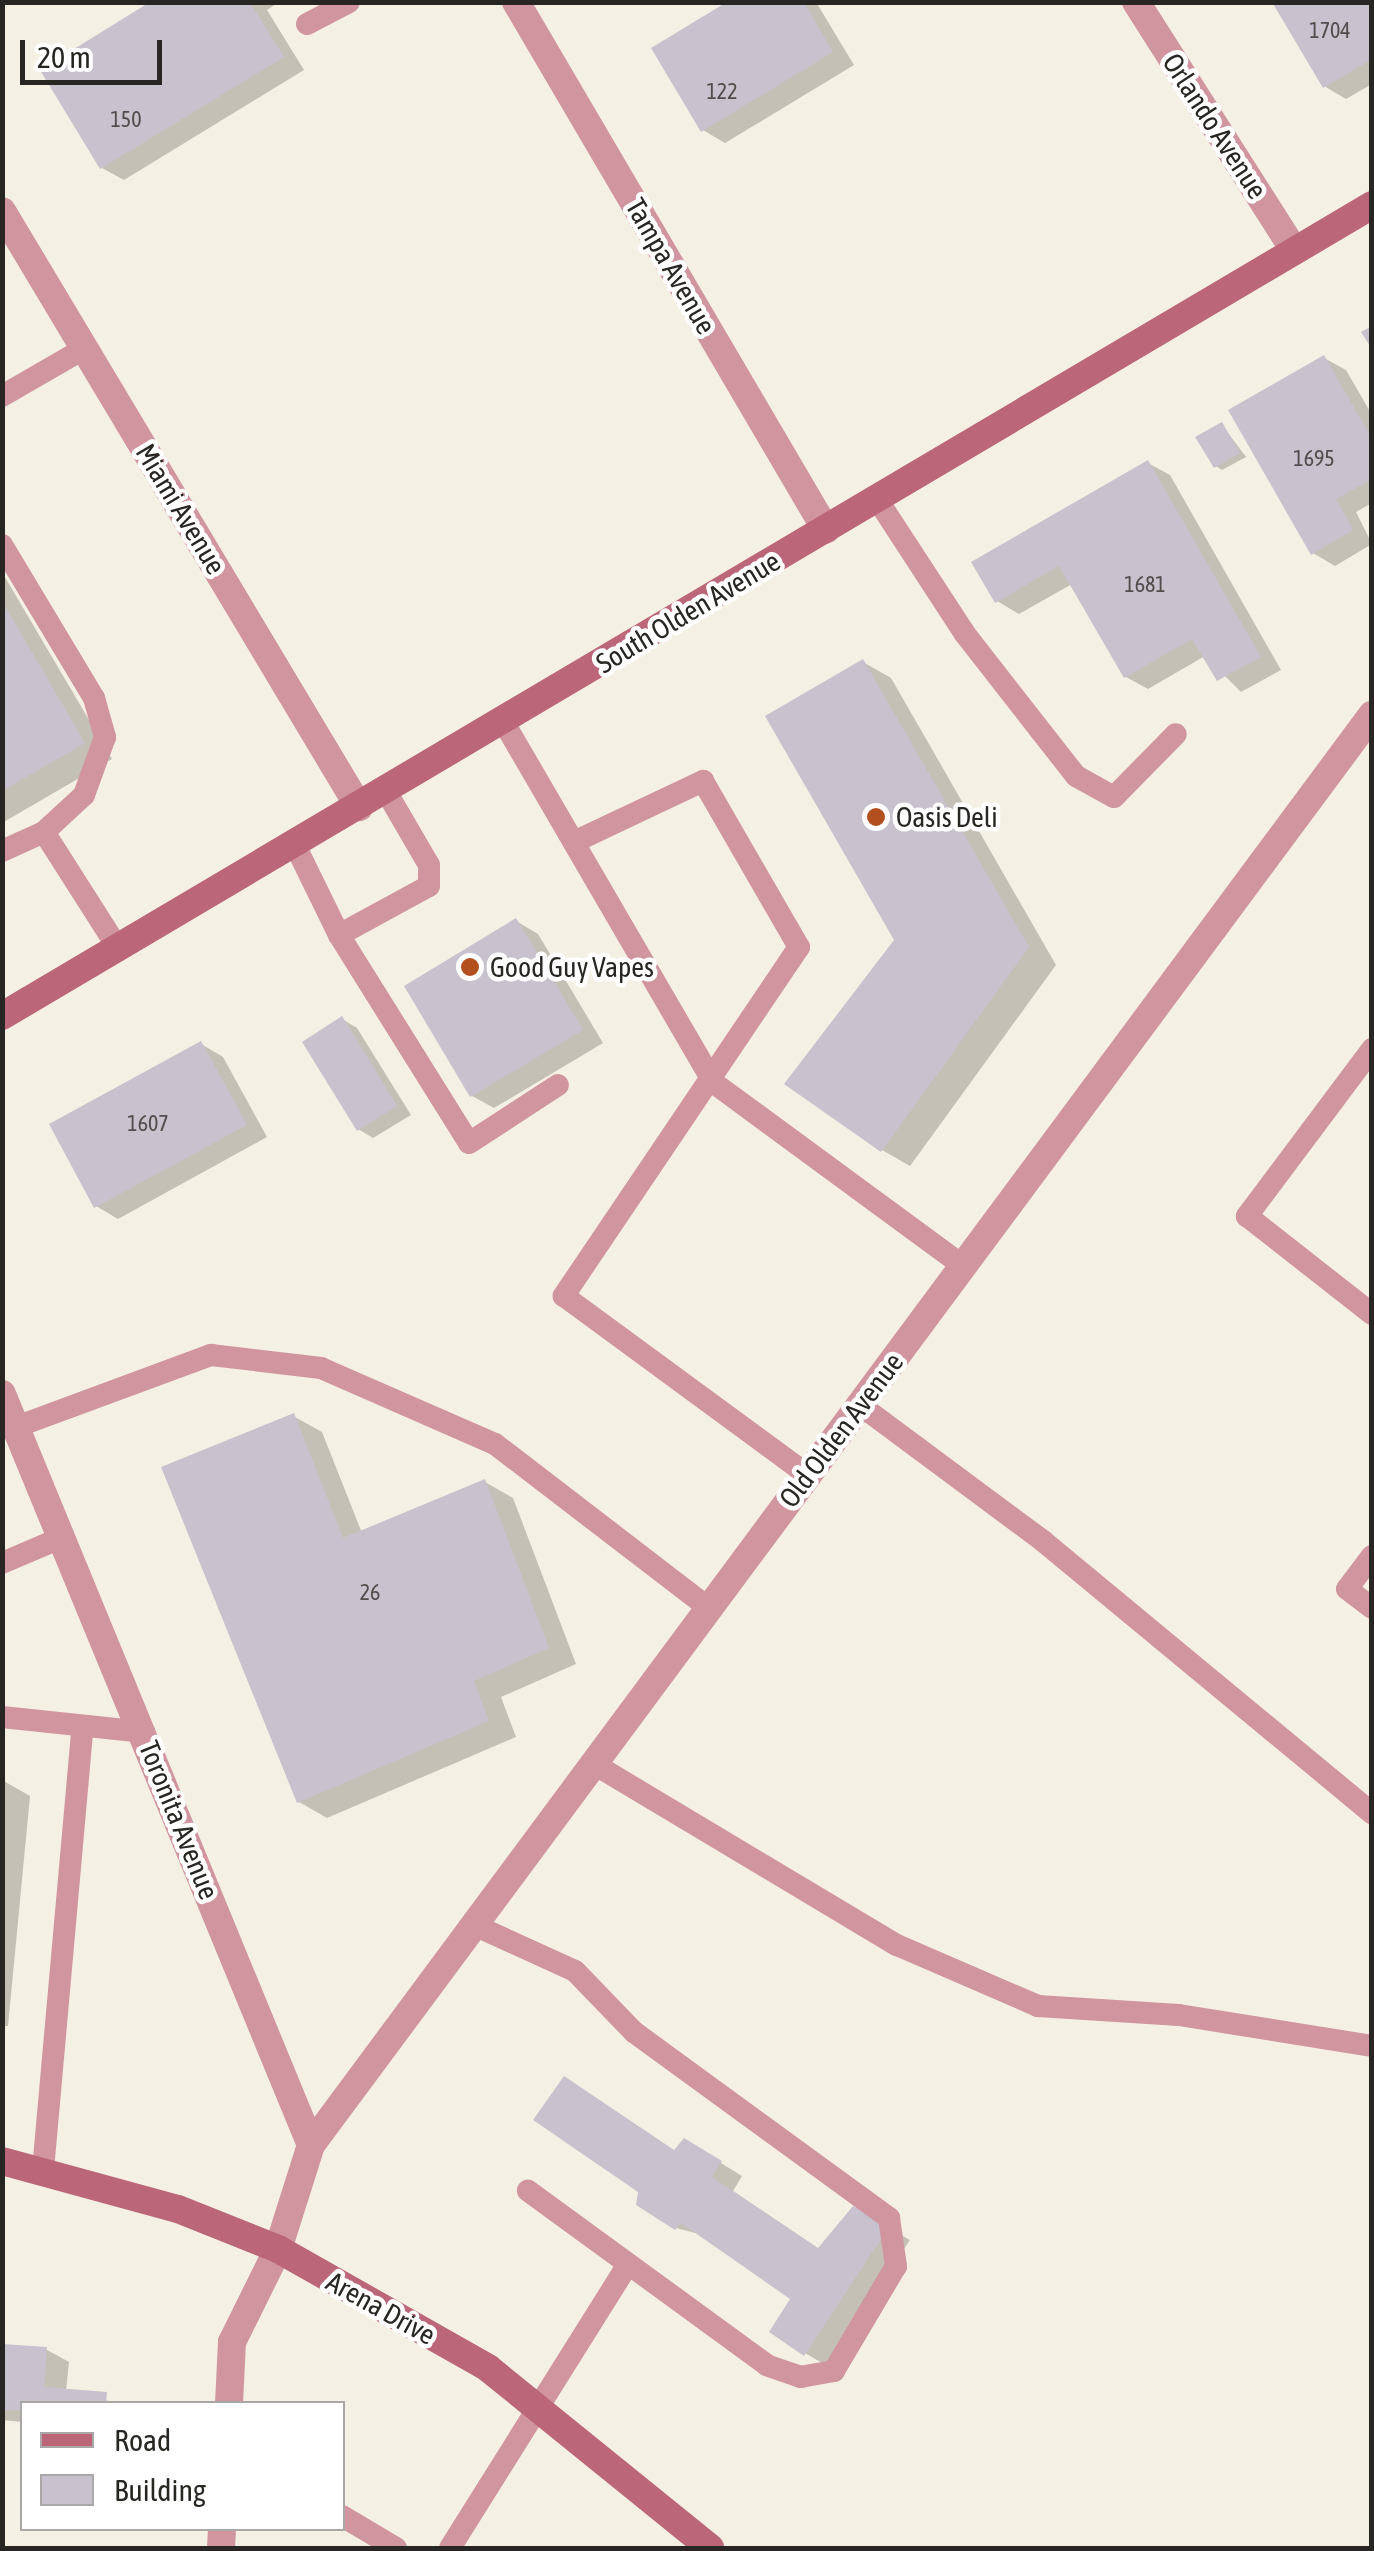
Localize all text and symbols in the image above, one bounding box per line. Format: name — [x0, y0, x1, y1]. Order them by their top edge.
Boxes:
house number: 1704 — [1309, 18, 1351, 44]
scale bar — [25, 20, 168, 82]
text: 20 m — [37, 40, 91, 74]
street label: Orlando Avenue — [1156, 47, 1274, 205]
house number: 122 — [706, 79, 738, 105]
house number: 150 — [110, 107, 142, 133]
street label: Tampa Avenue — [619, 192, 723, 340]
street label: Miami Avenue — [129, 438, 233, 580]
house number: 1695 — [1293, 446, 1335, 472]
street label: South Olden Avenue — [590, 544, 786, 680]
house number: 1681 — [1124, 572, 1166, 598]
place label: Oasis Deli — [896, 800, 998, 834]
marker: Oasis Deli — [865, 806, 887, 828]
place label: Good Guy Vapes — [490, 950, 654, 984]
marker: Good Guy Vapes — [459, 956, 481, 978]
house number: 1607 — [127, 1111, 169, 1137]
street label: Old Olden Avenue — [772, 1346, 910, 1514]
house number: 26 — [360, 1580, 380, 1606]
street label: Toronita Avenue — [132, 1736, 226, 1904]
street label: Arena Drive — [321, 2264, 441, 2352]
legend — [20, 2401, 345, 2531]
text: Road — [114, 2423, 171, 2457]
text: Building — [114, 2473, 206, 2507]

